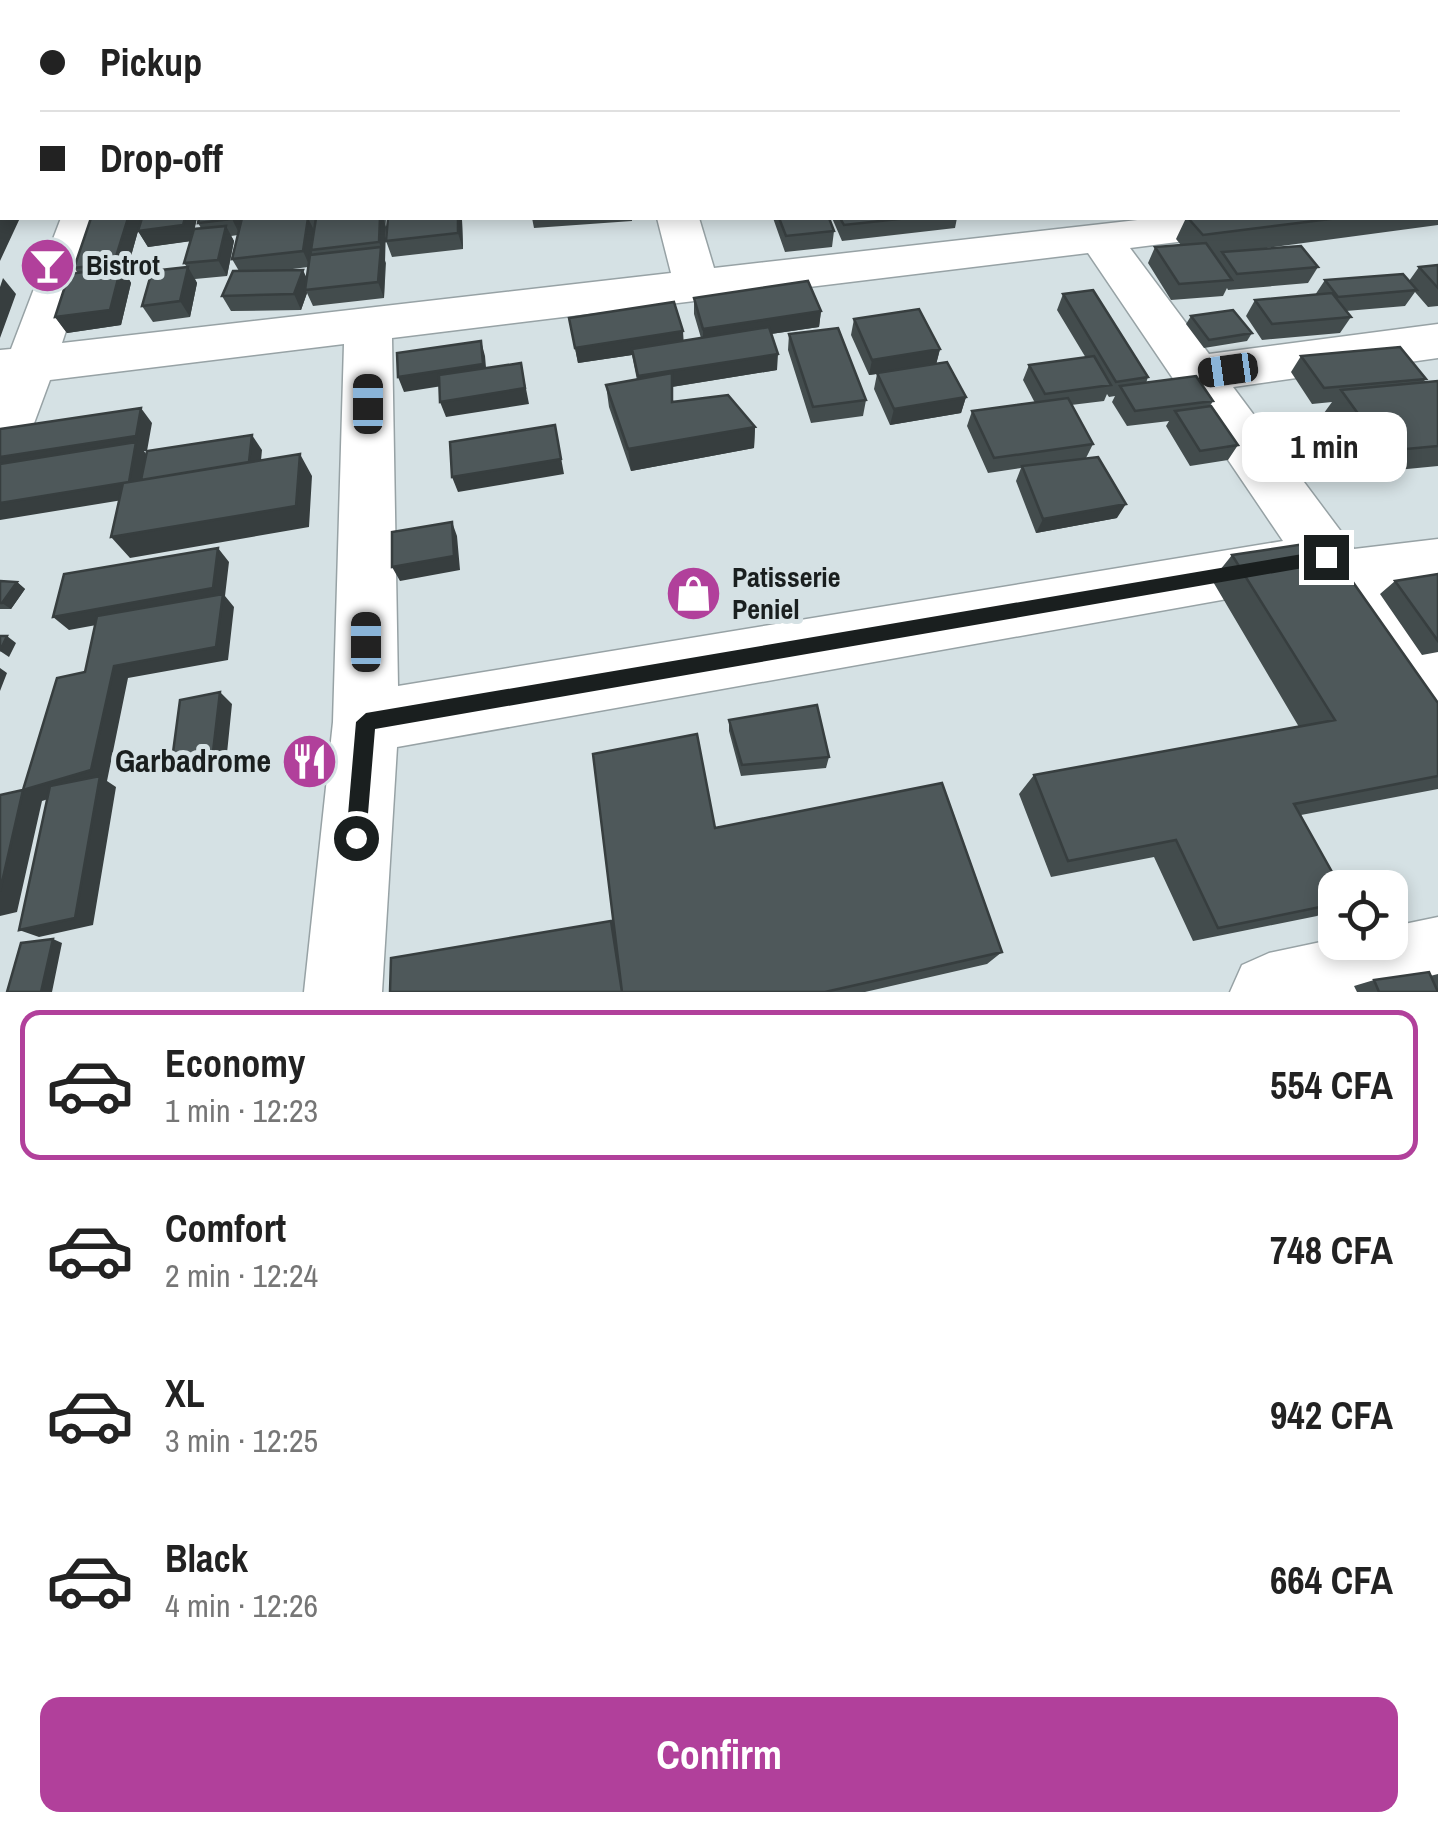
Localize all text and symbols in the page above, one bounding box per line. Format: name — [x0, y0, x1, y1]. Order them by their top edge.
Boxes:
text: Pickup — [100, 37, 202, 88]
text: Drop-off — [100, 133, 223, 184]
bar icon: Bistrot — [17, 235, 77, 295]
place label: Bistrot — [86, 246, 160, 284]
car — [1196, 351, 1260, 389]
car — [353, 374, 383, 434]
callout: 1 min — [1244, 412, 1408, 482]
text: 1 min — [1290, 425, 1359, 468]
route end — [1304, 535, 1349, 580]
place label: Patisserie Peniel — [732, 558, 841, 628]
shop icon: Patisserie Peniel — [663, 563, 723, 623]
car — [351, 612, 381, 672]
restaurant icon: Garbadrome — [280, 731, 340, 791]
place label: Garbadrome — [115, 739, 271, 782]
route start — [334, 816, 379, 861]
map controls — [1318, 870, 1408, 960]
button: locate — [1318, 870, 1408, 960]
text: Economy — [165, 1038, 305, 1089]
icon: car — [45, 1040, 135, 1130]
text: 554 CFA — [1270, 1060, 1393, 1111]
text: 1 min · 12:23 — [165, 1089, 318, 1132]
text: Comfort — [165, 1203, 286, 1254]
icon: car — [45, 1205, 135, 1295]
text: 748 CFA — [1270, 1225, 1393, 1276]
text: 2 min · 12:24 — [165, 1254, 318, 1297]
text: XL — [165, 1368, 205, 1419]
icon: car — [45, 1370, 135, 1460]
text: 942 CFA — [1270, 1390, 1393, 1441]
text: 3 min · 12:25 — [165, 1419, 318, 1462]
text: Black — [165, 1533, 248, 1584]
icon: car — [45, 1535, 135, 1625]
text: 664 CFA — [1270, 1555, 1393, 1606]
text: 4 min · 12:26 — [165, 1584, 318, 1627]
button: Confirm — [40, 1697, 1398, 1812]

